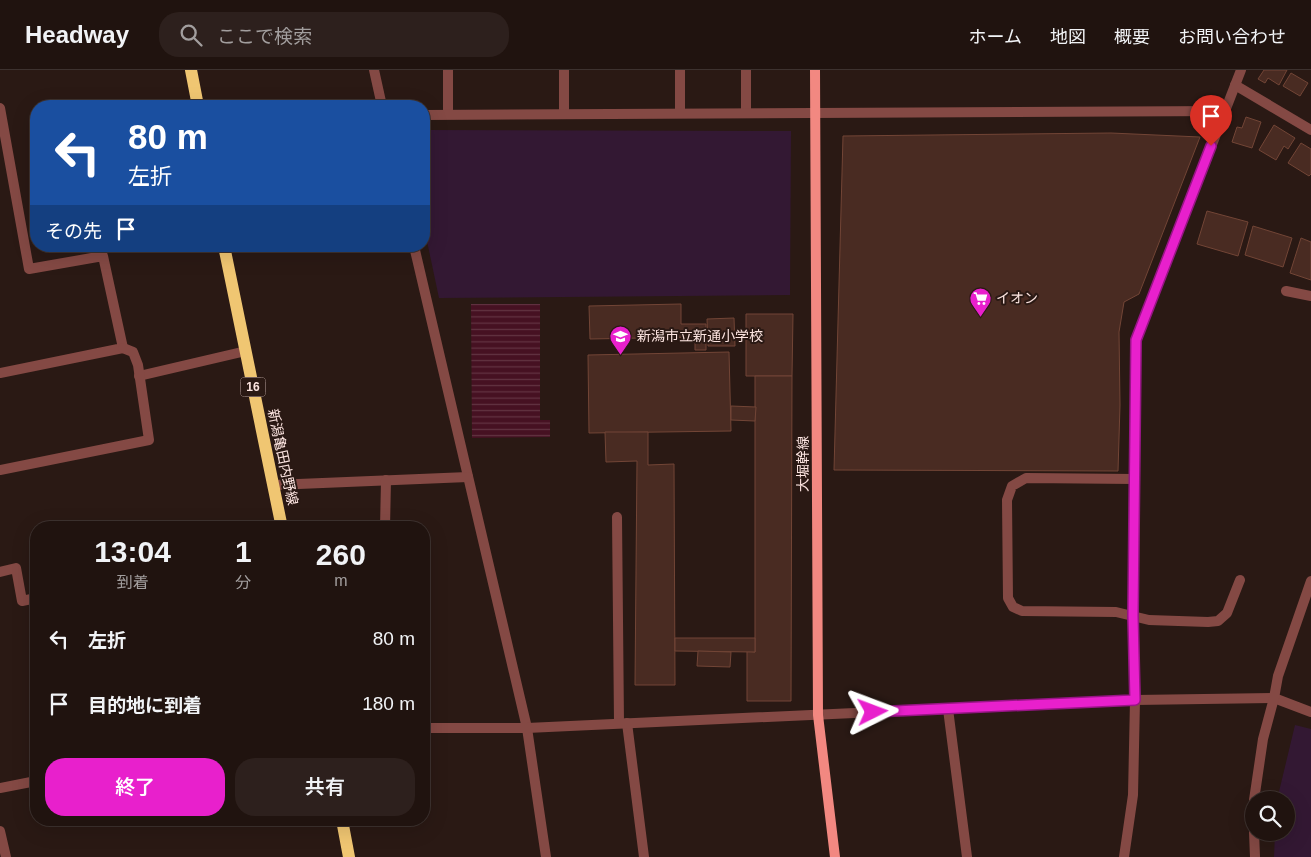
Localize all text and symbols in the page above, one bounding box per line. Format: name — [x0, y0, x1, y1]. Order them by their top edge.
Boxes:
search box — [159, 12, 509, 57]
text: Headway — [25, 21, 129, 48]
icon: search — [177, 21, 205, 49]
text: ここで検索 — [217, 26, 312, 47]
text: ホーム — [969, 27, 1022, 47]
text: 地図 — [1050, 27, 1086, 47]
text: 概要 — [1114, 27, 1150, 47]
text: お問い合わせ — [1178, 27, 1286, 47]
pin — [1190, 95, 1232, 146]
icon: arrive — [1197, 102, 1225, 130]
text: 80 m — [128, 117, 208, 156]
icon: left — [45, 120, 110, 185]
text: 左折 — [128, 164, 172, 189]
icon: arrive — [112, 215, 140, 243]
text: その先 — [45, 221, 102, 242]
supermarket icon: イオン — [968, 286, 992, 317]
place label: イオン — [996, 290, 1038, 306]
school or university icon: 新潟市立新通小学校 — [609, 324, 633, 355]
place label: 新潟市立新通小学校 — [637, 328, 763, 344]
road number: 16 — [240, 378, 266, 396]
street label: 新潟亀田内野線 — [265, 407, 301, 507]
street label: 大堀幹線 — [795, 436, 811, 492]
text: 13:04 — [94, 535, 171, 568]
text: 1 — [235, 535, 252, 568]
text: 260 — [316, 538, 366, 571]
text: m — [334, 572, 347, 589]
text: 到着 — [116, 574, 149, 591]
text: 分 — [235, 574, 251, 591]
icon: left — [45, 625, 73, 653]
text: 80 m — [373, 628, 415, 649]
text: 左折 — [88, 630, 126, 651]
position arrow — [846, 685, 898, 737]
icon: arrive — [45, 690, 73, 718]
text: 180 m — [362, 693, 415, 714]
text: 目的地に到着 — [88, 695, 202, 716]
button: 終了 — [45, 758, 225, 816]
button: 共有 — [235, 758, 415, 816]
map controls — [1245, 791, 1295, 841]
button: search — [1245, 791, 1295, 841]

